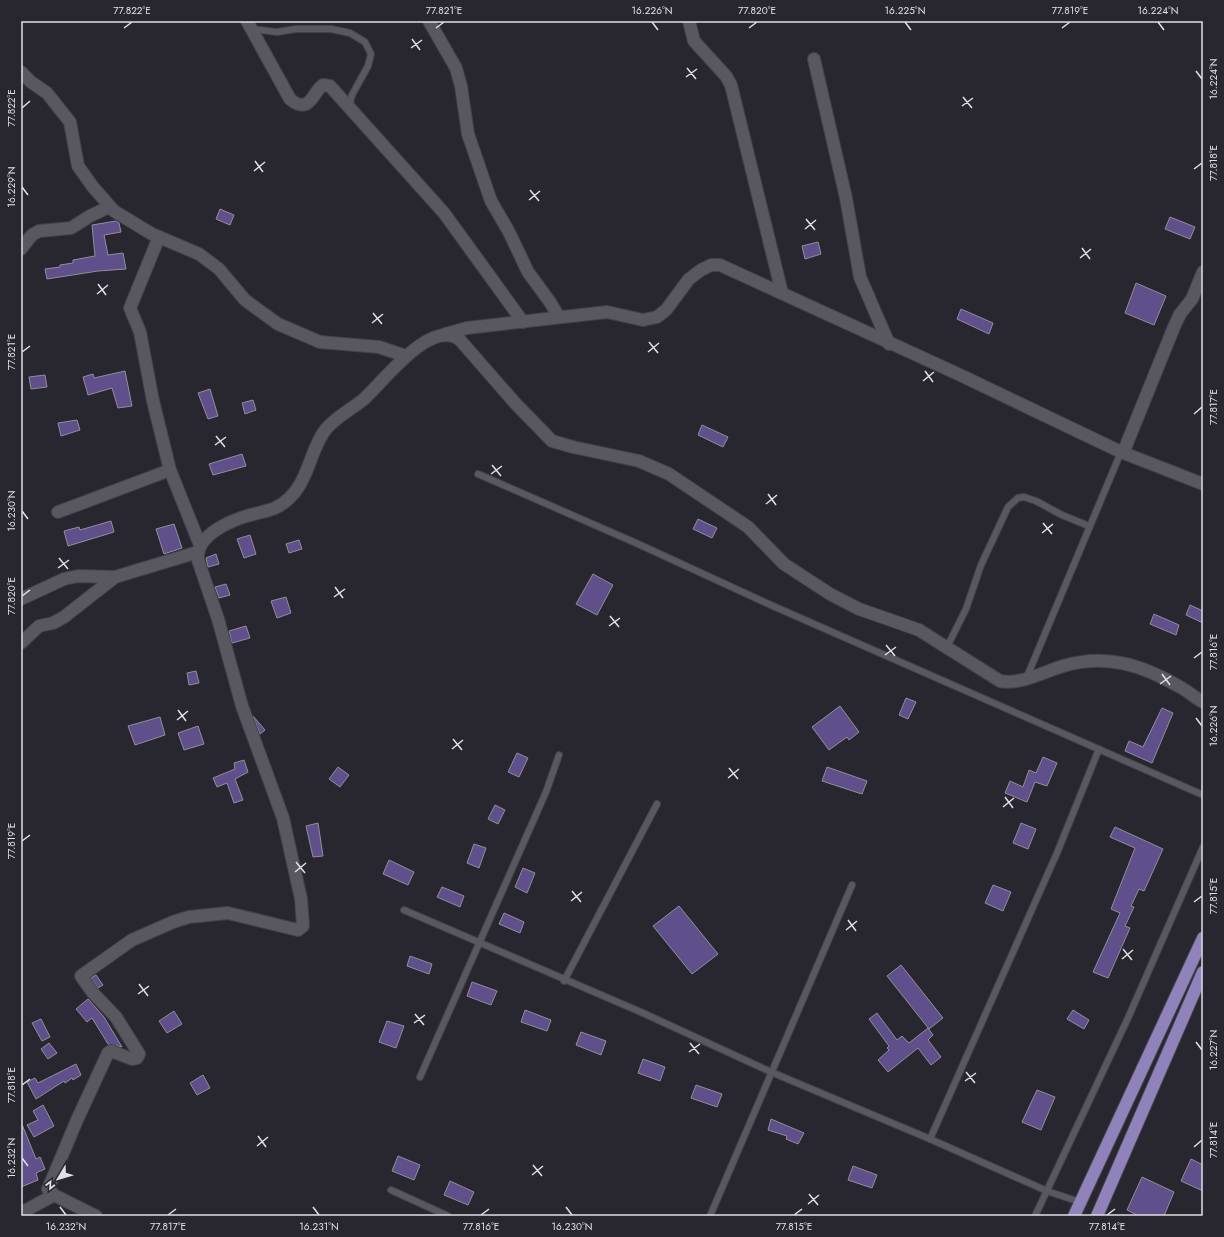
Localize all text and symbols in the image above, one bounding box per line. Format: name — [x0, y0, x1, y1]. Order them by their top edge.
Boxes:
text: 77.822°E — [113, 3, 151, 18]
text: 77.821°E — [426, 3, 462, 18]
text: 16.226°N — [632, 3, 672, 18]
text: 77.820°E — [738, 3, 776, 18]
text: 16.225°N — [885, 3, 925, 18]
text: 77.819°E — [1052, 3, 1088, 18]
text: 16.224°N — [1138, 3, 1179, 18]
text: 16.224°N — [1206, 59, 1221, 100]
text: 77.822°E — [4, 89, 19, 127]
text: 77.818°E — [1206, 145, 1221, 181]
text: 16.229°N — [4, 167, 19, 207]
text: 77.821°E — [4, 334, 19, 370]
text: 77.817°E — [1206, 389, 1221, 425]
text: 16.230°N — [4, 491, 19, 531]
text: 77.820°E — [4, 577, 19, 615]
text: 77.816°E — [1206, 634, 1221, 670]
text: 16.226°N — [1206, 706, 1221, 746]
text: 77.819°E — [4, 823, 19, 859]
text: 77.815°E — [1206, 878, 1221, 914]
text: 16.227°N — [1206, 1030, 1221, 1070]
text: 77.818°E — [4, 1067, 19, 1103]
text: 77.814°E — [1206, 1122, 1221, 1158]
text: 16.232°N — [4, 1138, 19, 1178]
north arrow — [38, 1159, 78, 1199]
text: N — [41, 1177, 59, 1194]
text: 16.232°N — [46, 1219, 86, 1234]
text: 77.817°E — [150, 1219, 186, 1234]
text: 16.231°N — [299, 1219, 339, 1234]
text: 77.816°E — [463, 1219, 499, 1234]
text: 16.230°N — [552, 1219, 592, 1234]
text: 77.815°E — [776, 1219, 812, 1234]
text: 77.814°E — [1089, 1219, 1125, 1234]

